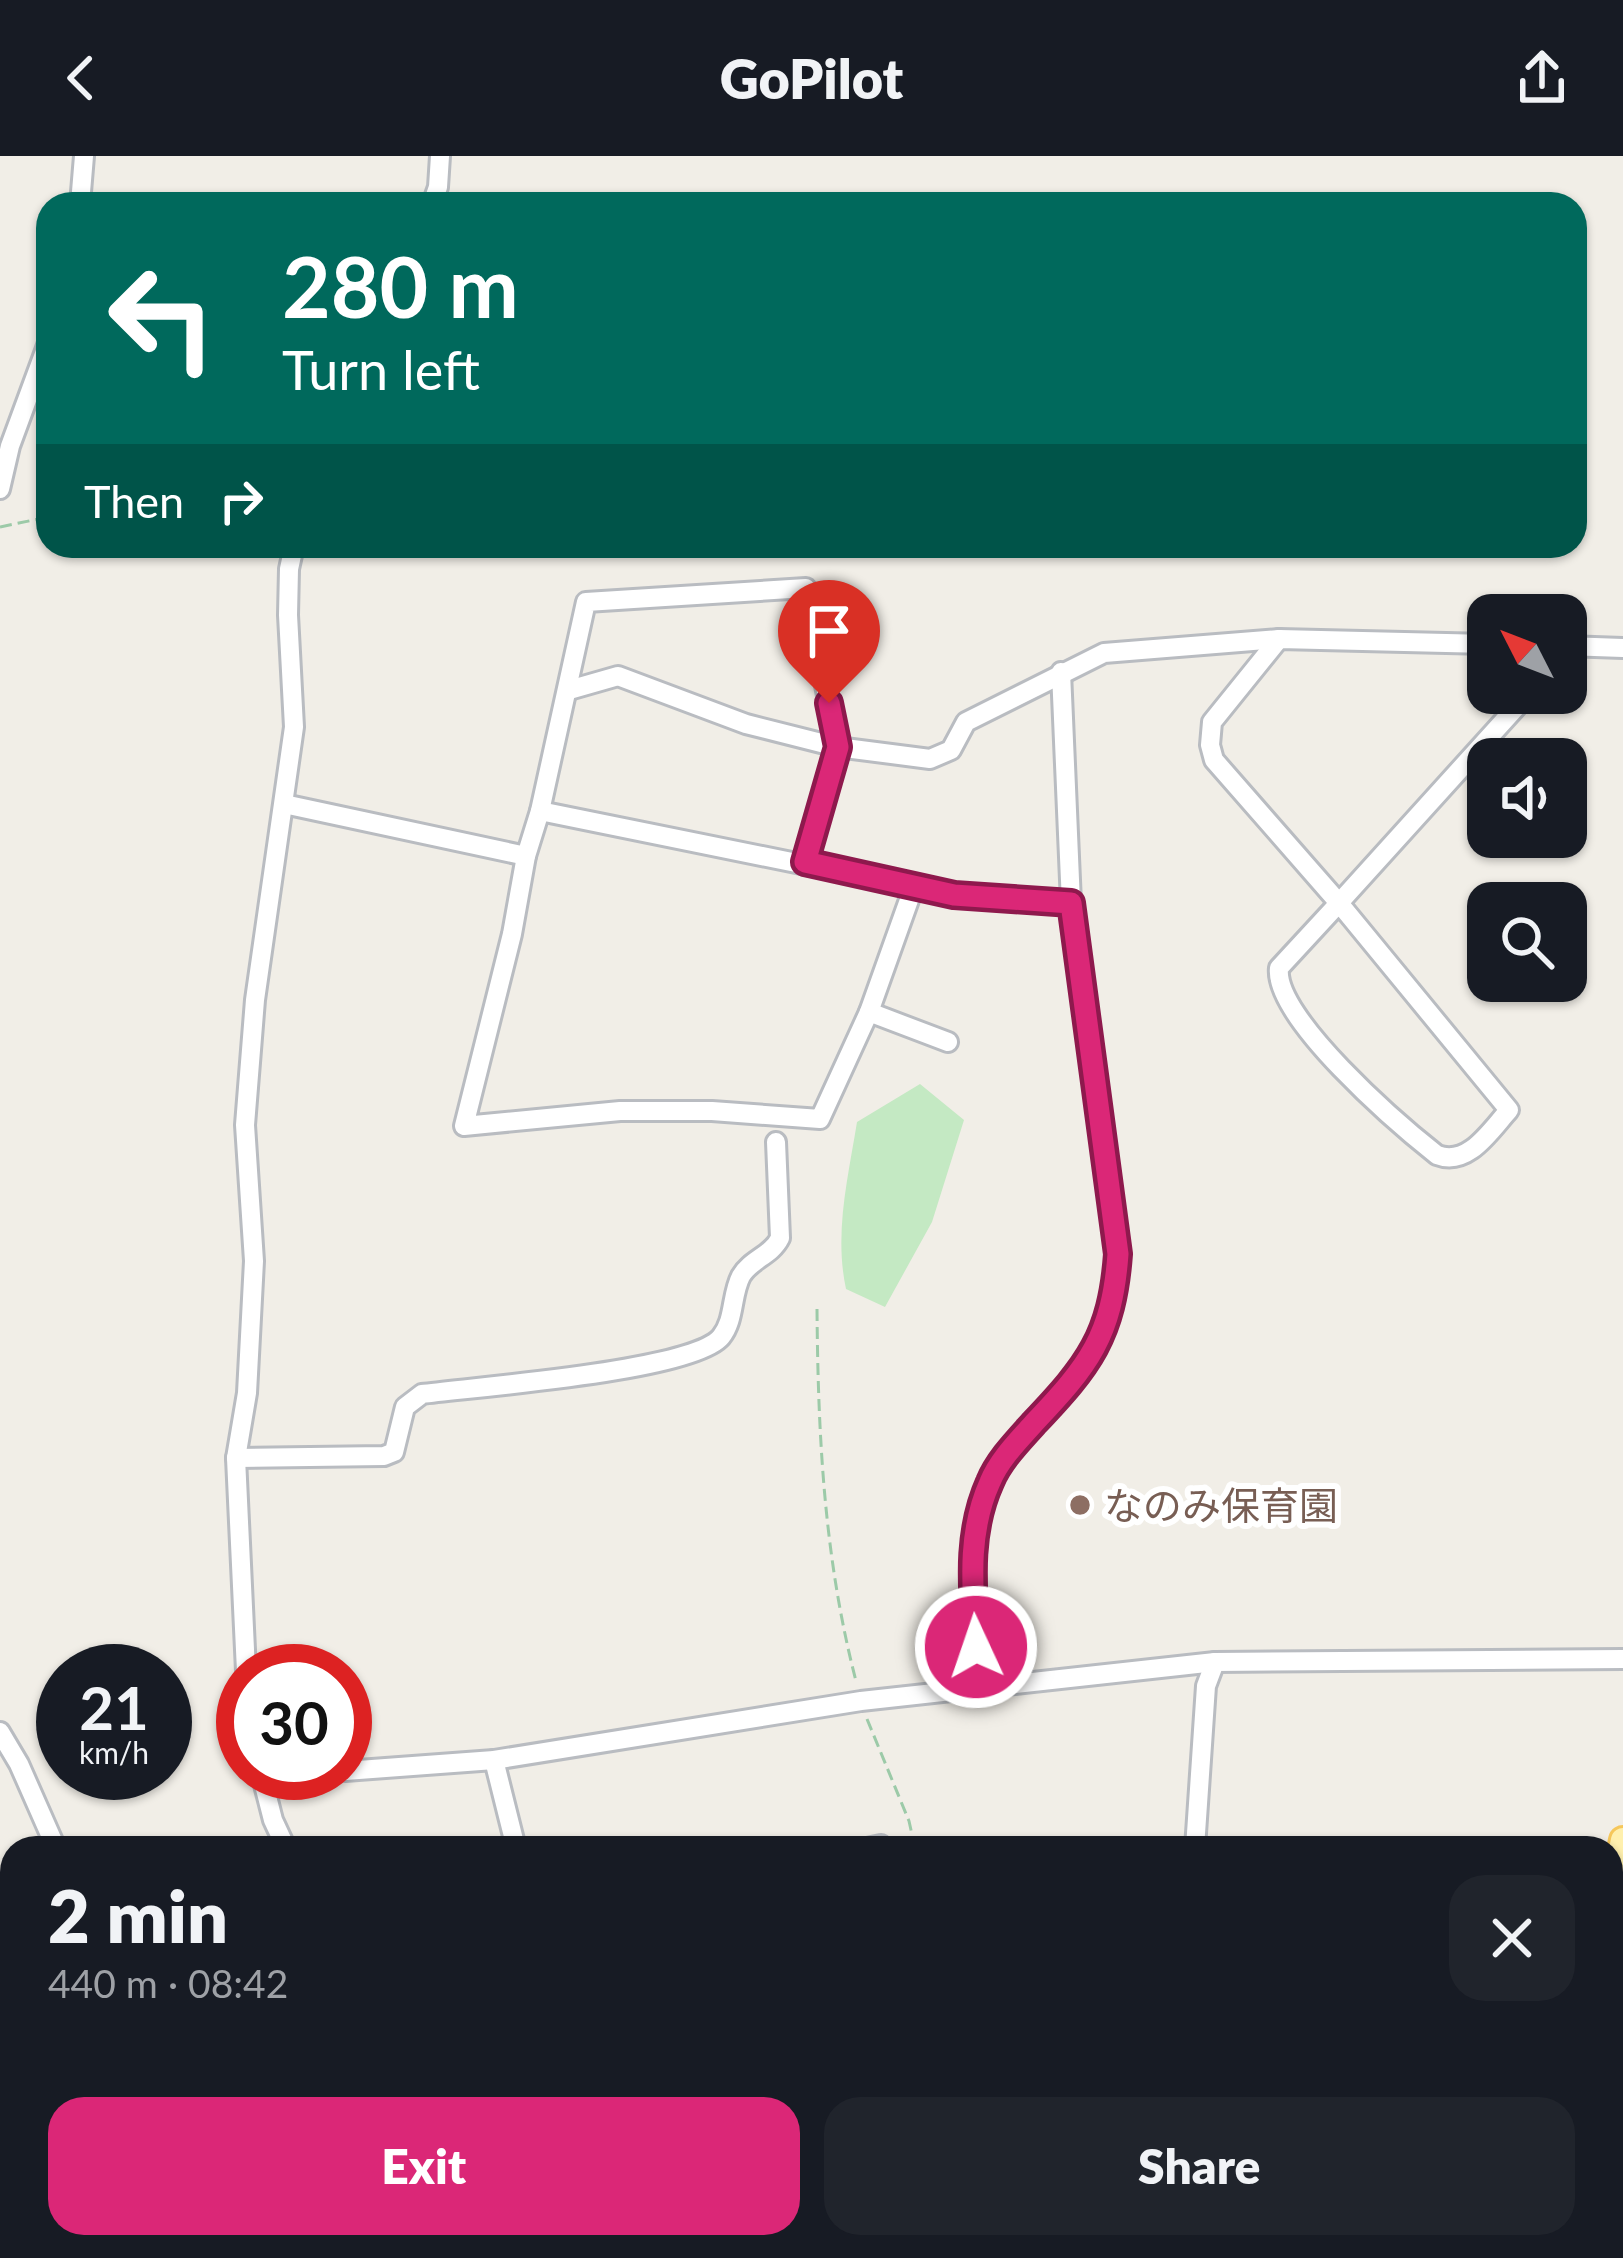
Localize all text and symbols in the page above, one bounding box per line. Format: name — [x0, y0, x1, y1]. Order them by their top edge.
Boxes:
icon: back — [48, 45, 114, 111]
icon: share — [1509, 45, 1575, 111]
text: GoPilot — [720, 46, 903, 111]
text: 280 m — [282, 235, 519, 336]
icon: left — [84, 240, 240, 396]
text: Turn left — [282, 337, 480, 402]
icon: right — [208, 468, 274, 534]
text: Then — [84, 474, 184, 528]
pin — [778, 580, 880, 703]
north arrow — [1467, 594, 1587, 714]
map controls — [1467, 594, 1587, 1002]
icon: arrive — [796, 598, 862, 664]
button: sound — [1467, 738, 1587, 858]
button: search — [1467, 882, 1587, 1002]
place label: なのみ保育園 — [1104, 1482, 1338, 1528]
marker: なのみ保育園 — [1067, 1492, 1093, 1518]
position arrow — [913, 1584, 1039, 1710]
speed limit sign: 30 — [216, 1644, 372, 1800]
text: 21 — [79, 1671, 149, 1743]
text: km/h — [79, 1734, 149, 1770]
text: 2 min — [48, 1872, 228, 1958]
button: close — [1449, 1875, 1575, 2001]
text: 440 m · 08:42 — [48, 1960, 288, 2006]
button: Exit — [48, 2097, 800, 2235]
button: Share — [824, 2097, 1575, 2235]

